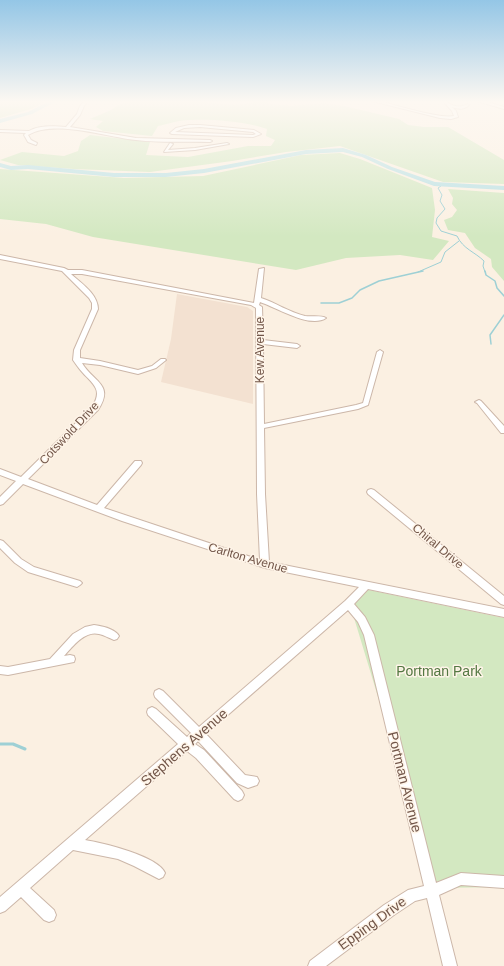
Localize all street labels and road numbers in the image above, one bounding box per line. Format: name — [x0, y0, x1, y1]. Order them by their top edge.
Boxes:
street label: Kew Avenue — [253, 316, 267, 383]
street label: Cotswold Drive — [36, 398, 102, 467]
street label: Chiral Drive — [409, 520, 467, 572]
street label: Carlton Avenue — [207, 540, 290, 576]
street label: Stephens Avenue — [137, 705, 231, 789]
street label: Portman Avenue — [385, 730, 425, 834]
street label: Epping Drive — [335, 893, 409, 953]

